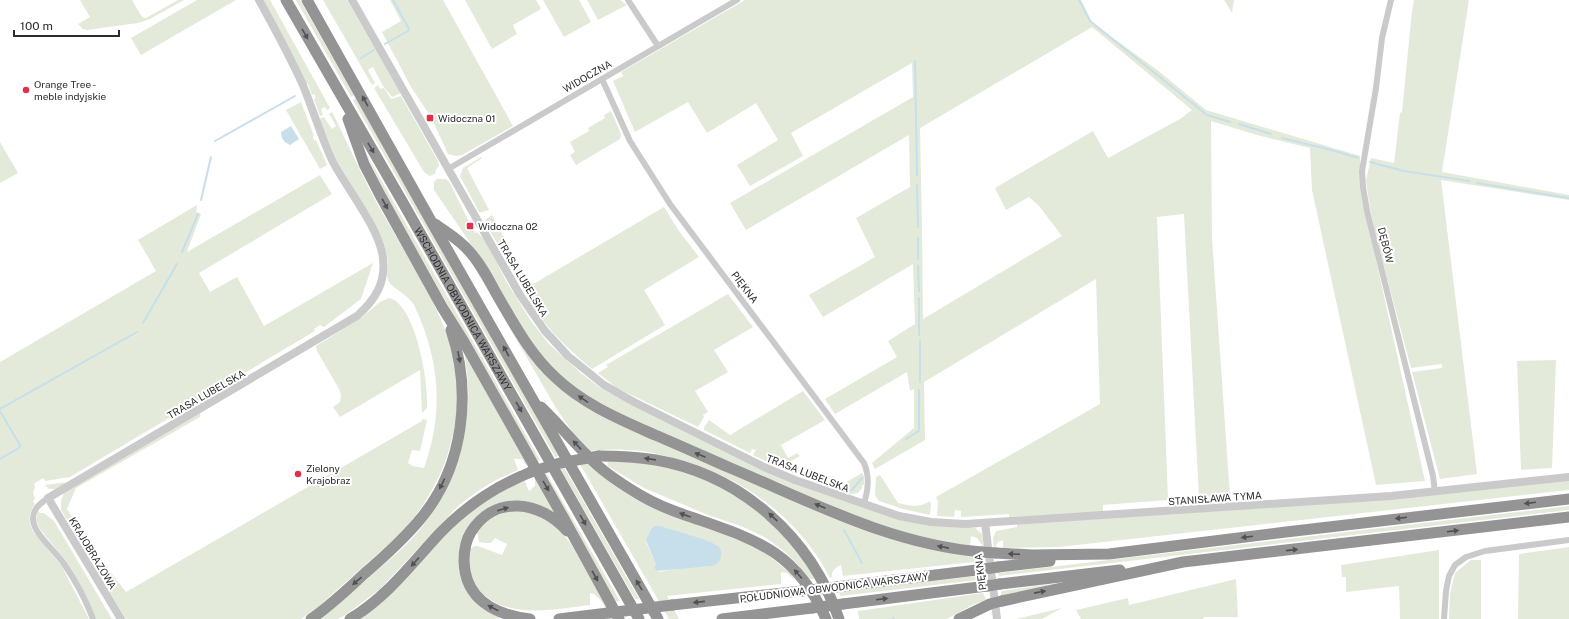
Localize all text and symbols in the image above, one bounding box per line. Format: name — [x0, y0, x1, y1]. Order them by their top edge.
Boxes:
scale bar — [14, 12, 119, 38]
text: 100 m — [20, 19, 53, 33]
one-way arrow — [301, 28, 308, 40]
street label: WIDOCZNA — [560, 57, 614, 95]
place label: Orange Tree - meble indyjskie — [34, 78, 106, 102]
marker: Orange Tree - meble indyjskie — [21, 85, 31, 95]
one-way arrow — [361, 95, 368, 107]
place label: Widoczna 01 — [438, 112, 496, 124]
marker: Widoczna 01 — [425, 113, 435, 123]
one-way arrow — [367, 142, 374, 154]
one-way arrow — [381, 198, 388, 209]
place label: Widoczna 02 — [478, 220, 538, 232]
marker: Widoczna 02 — [465, 221, 475, 231]
street label: WSCHODNIA OBWODNICA WARSZAWY — [412, 225, 514, 393]
street label: DĘBÓW — [1376, 226, 1396, 265]
street label: TRASA LUBELSKA — [495, 237, 551, 319]
street label: PIĘKNA — [729, 269, 761, 305]
one-way arrow — [502, 345, 509, 357]
one-way arrow — [456, 351, 462, 363]
street label: TRASA LUBELSKA — [165, 367, 247, 421]
one-way arrow — [578, 395, 589, 403]
one-way arrow — [515, 401, 522, 413]
one-way arrow — [573, 440, 582, 449]
one-way arrow — [695, 452, 706, 458]
street label: TRASA LUBELSKA — [765, 452, 851, 494]
one-way arrow — [644, 456, 656, 462]
place label: Zielony Krajobraz — [306, 462, 351, 486]
marker: Zielony Krajobraz — [293, 469, 303, 479]
one-way arrow — [439, 478, 445, 490]
one-way arrow — [542, 480, 549, 492]
street label: STANISŁAWA TYMA — [1168, 489, 1262, 507]
one-way arrow — [1524, 500, 1536, 507]
one-way arrow — [813, 503, 825, 509]
one-way arrow — [497, 505, 510, 511]
one-way arrow — [678, 511, 690, 517]
one-way arrow — [768, 512, 778, 522]
one-way arrow — [580, 514, 587, 526]
street label: KRAJOBRAZOWA — [67, 515, 119, 591]
one-way arrow — [1395, 515, 1407, 522]
one-way arrow — [1446, 528, 1459, 534]
one-way arrow — [1241, 534, 1254, 540]
one-way arrow — [937, 544, 949, 550]
one-way arrow — [1286, 547, 1298, 553]
one-way arrow — [1008, 551, 1020, 558]
street label: PIĘKNA — [972, 553, 988, 591]
one-way arrow — [410, 557, 419, 567]
street label: POŁUDNIOWA OBWODNICA WARSZAWY — [739, 569, 929, 605]
one-way arrow — [794, 569, 803, 579]
one-way arrow — [591, 570, 598, 582]
one-way arrow — [352, 576, 362, 585]
one-way arrow — [636, 579, 643, 591]
one-way arrow — [1034, 589, 1046, 595]
one-way arrow — [876, 596, 888, 603]
one-way arrow — [693, 599, 705, 606]
one-way arrow — [488, 605, 499, 612]

